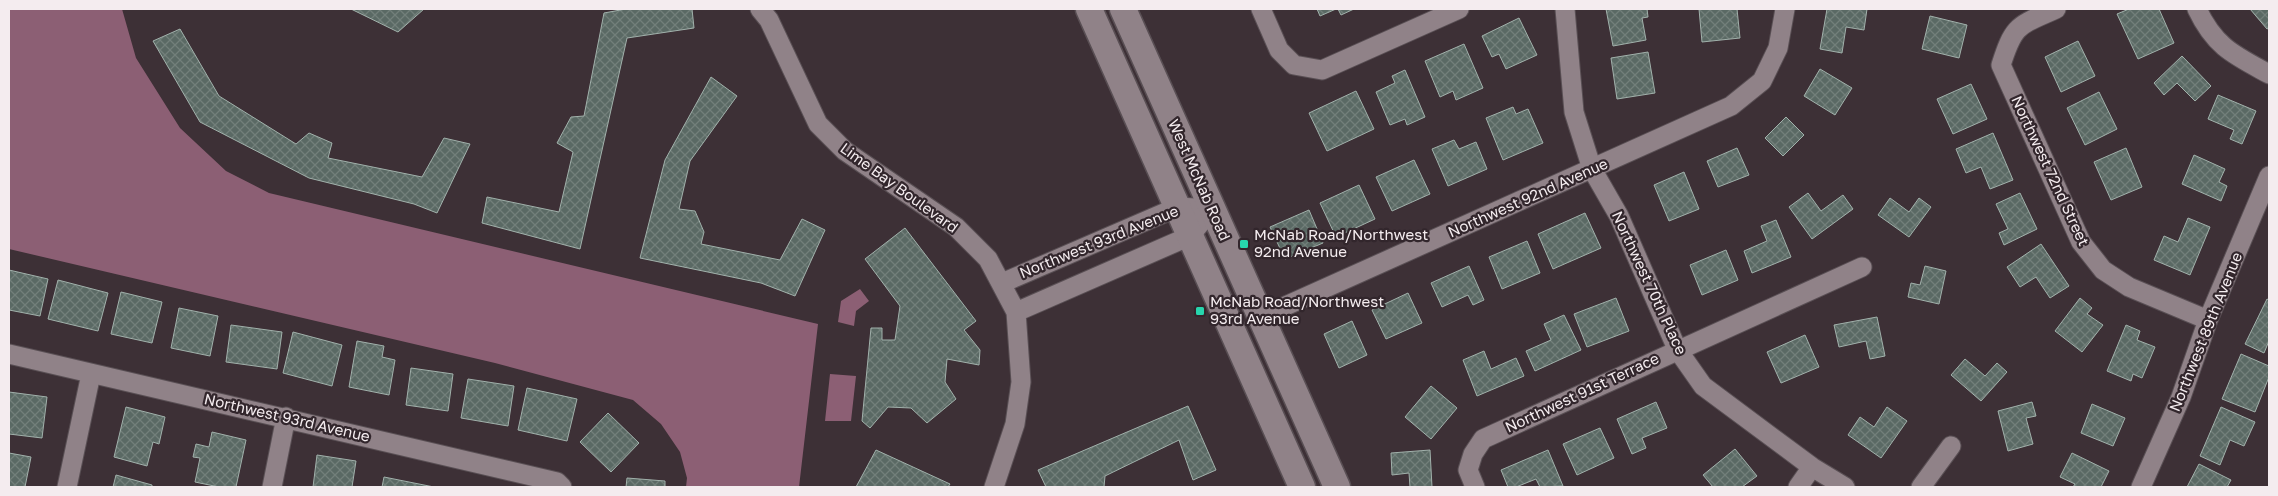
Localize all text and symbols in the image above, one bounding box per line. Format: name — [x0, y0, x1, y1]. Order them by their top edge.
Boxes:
street label: Northwest 72nd Street — [2008, 93, 2094, 248]
street label: West McNab Road — [1165, 116, 1235, 243]
street label: Lime Bay Boulevard — [837, 138, 962, 236]
street label: Northwest 92nd Avenue — [1445, 154, 1611, 240]
street label: Northwest 93rd Avenue — [1017, 201, 1181, 281]
street label: Northwest 70th Place — [1609, 208, 1691, 357]
place label: McNab Road/Northwest 92nd Avenue — [1254, 225, 1428, 260]
marker: McNab Road/Northwest 92nd Avenue — [1238, 238, 1250, 250]
street label: Northwest 89th Avenue — [2165, 249, 2245, 414]
place label: McNab Road/Northwest 93rd Avenue — [1210, 292, 1384, 327]
marker: McNab Road/Northwest 93rd Avenue — [1194, 305, 1206, 317]
street label: Northwest 91st Terrace — [1502, 348, 1662, 436]
street label: Northwest 93rd Avenue — [203, 389, 372, 445]

